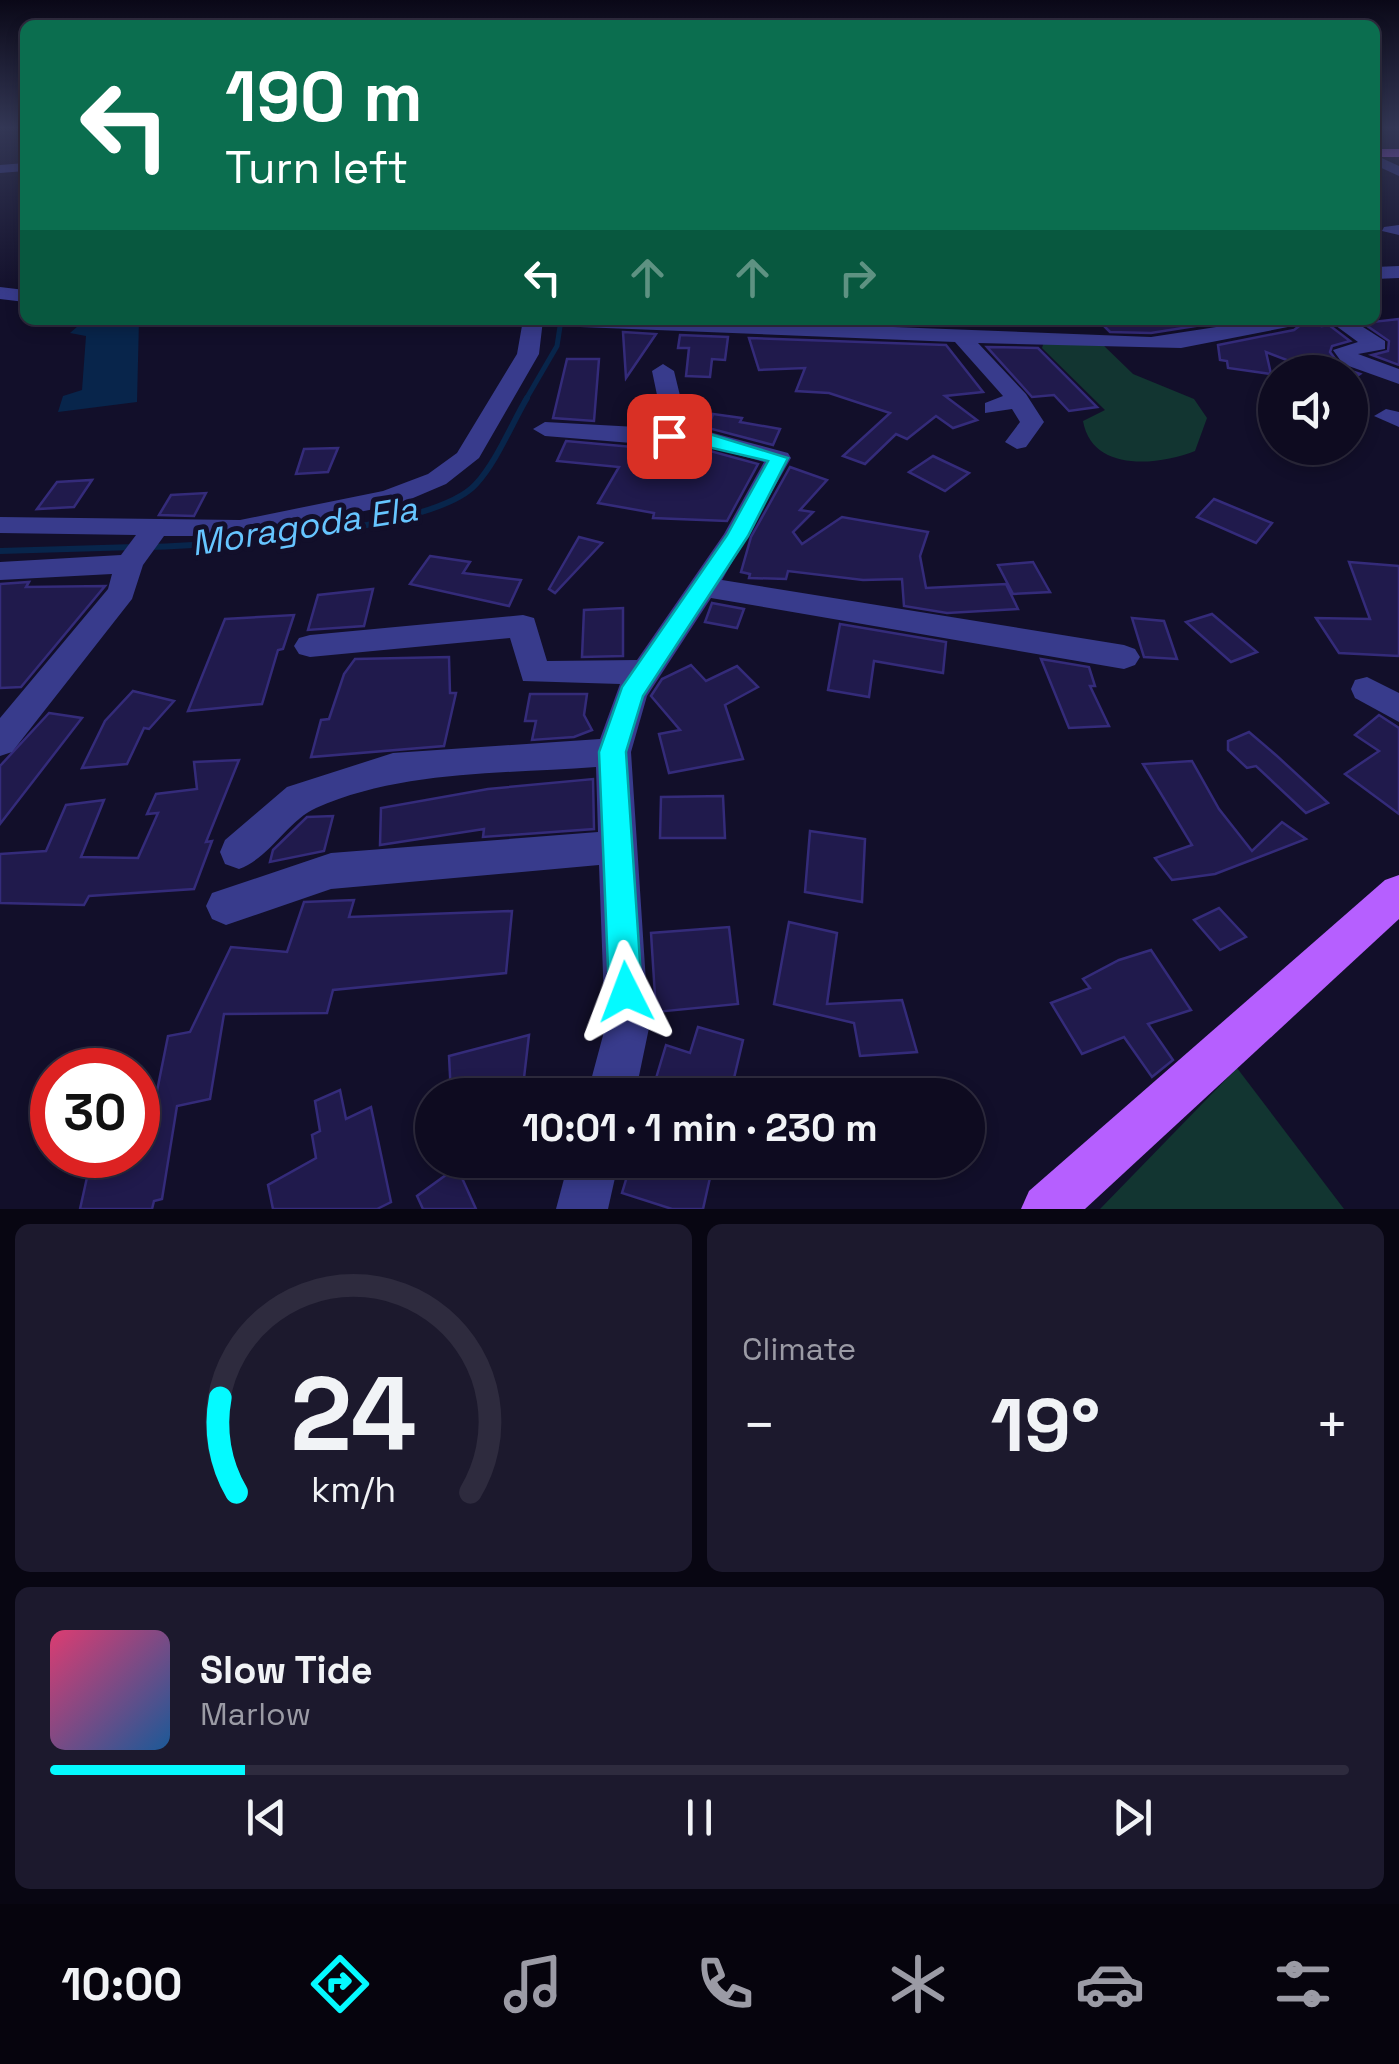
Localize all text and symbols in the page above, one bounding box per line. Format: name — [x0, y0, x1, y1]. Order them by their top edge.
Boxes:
text: 190 m — [225, 52, 423, 141]
icon: left — [60, 60, 190, 190]
text: Turn left — [225, 139, 408, 196]
icon: left — [515, 250, 570, 305]
icon: ahead — [620, 250, 675, 305]
icon: ahead — [725, 250, 780, 305]
icon: right — [830, 250, 885, 305]
map controls — [1258, 355, 1368, 465]
button: sound — [1258, 355, 1368, 465]
pin — [627, 394, 712, 479]
icon: arrive — [642, 409, 697, 464]
water label: Moragoda Ela — [188, 486, 421, 566]
position arrow — [574, 940, 678, 1044]
speed limit sign: 30 — [30, 1048, 160, 1178]
text: 10:01 · 1 min · 230 m — [522, 1104, 878, 1152]
text: Climate — [742, 1329, 856, 1369]
text: 24 — [290, 1348, 417, 1480]
text: 19° — [991, 1377, 1100, 1473]
text: − — [742, 1390, 776, 1460]
text: + — [1315, 1390, 1349, 1460]
text: km/h — [311, 1467, 396, 1512]
text: Slow Tide — [200, 1646, 373, 1694]
text: Marlow — [200, 1694, 311, 1734]
icon: previous — [239, 1790, 294, 1845]
icon: pause — [672, 1790, 727, 1845]
icon: next — [1105, 1790, 1160, 1845]
icon: directions — [305, 1949, 375, 2019]
icon: music — [498, 1949, 568, 2019]
icon: phone — [690, 1949, 760, 2019]
icon: climate — [883, 1949, 953, 2019]
icon: car — [1075, 1949, 1145, 2019]
icon: filters — [1268, 1949, 1338, 2019]
text: 10:00 — [61, 1956, 183, 2013]

